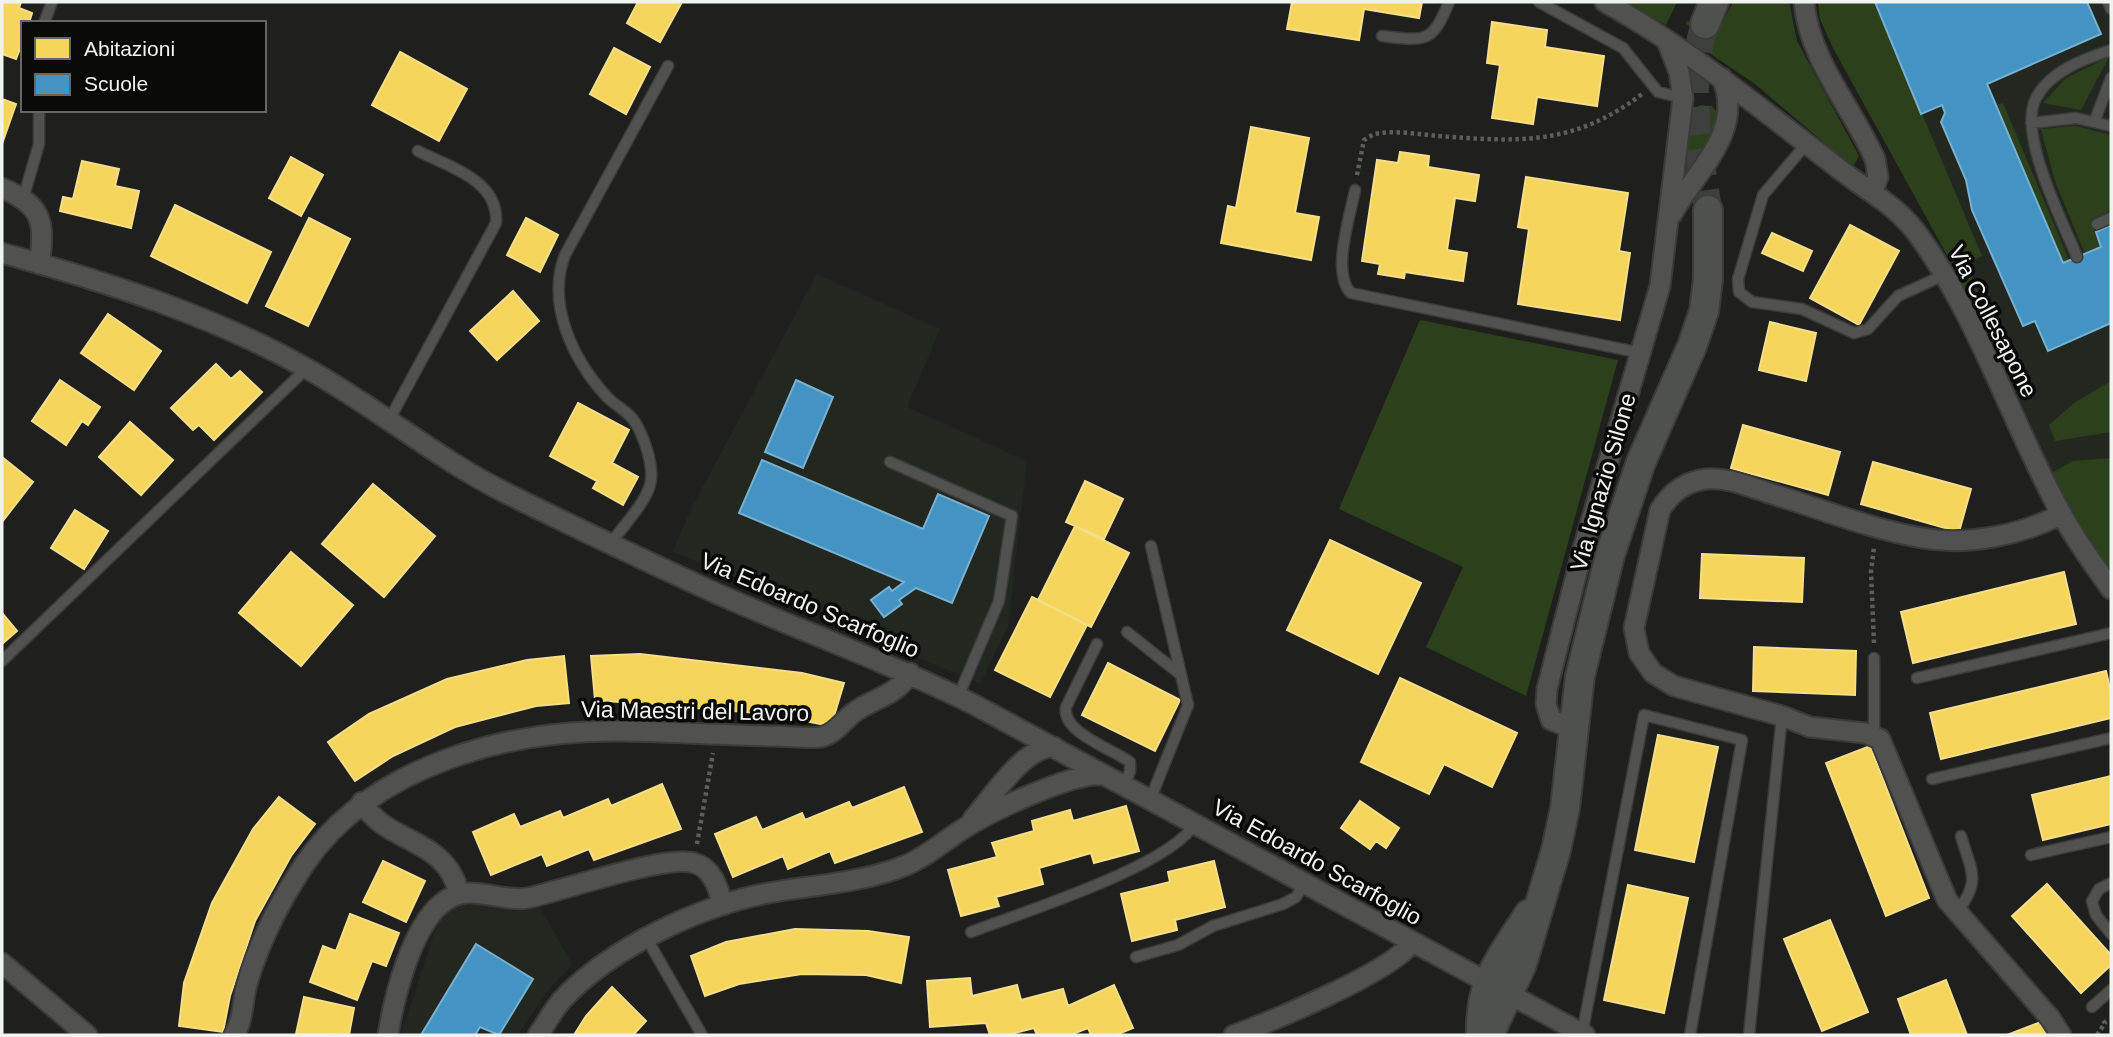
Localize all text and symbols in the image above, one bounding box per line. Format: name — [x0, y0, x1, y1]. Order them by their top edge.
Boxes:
legend — [21, 21, 266, 112]
text: Abitazioni — [84, 37, 175, 60]
text: Scuole — [84, 72, 148, 95]
street label: Via Collesapone — [1943, 241, 2043, 401]
street label: Via Ignazio Silone — [1565, 390, 1641, 574]
street label: Via Edoardo Scarfoglio — [697, 547, 923, 663]
street label: Via Maestri del Lavoro — [581, 696, 809, 726]
street label: Via Edoardo Scarfoglio — [1208, 794, 1426, 930]

